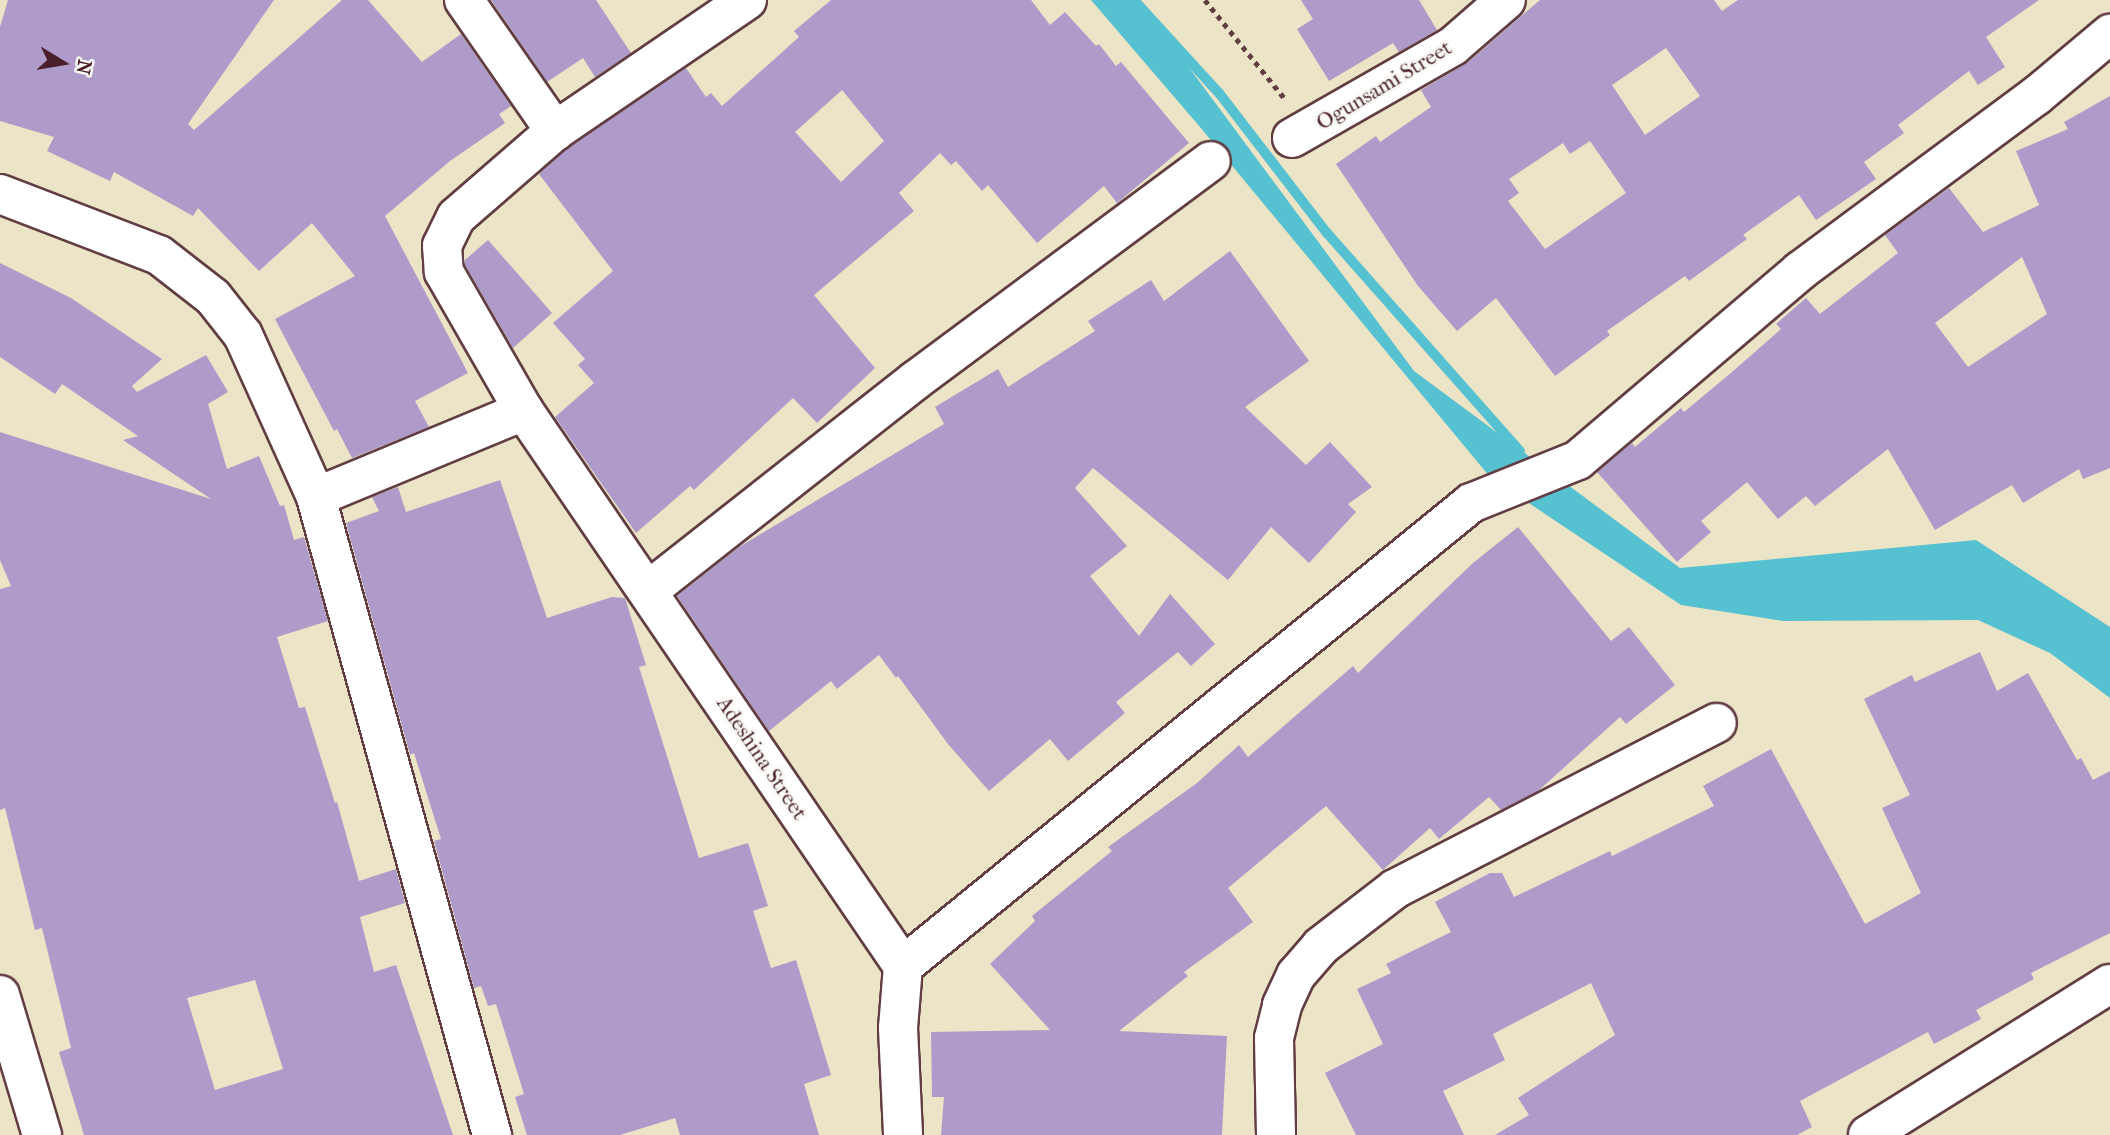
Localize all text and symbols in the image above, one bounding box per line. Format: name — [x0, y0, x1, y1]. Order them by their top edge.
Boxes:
north arrow — [28, 28, 98, 98]
street label: Ogunsami Street — [1312, 35, 1456, 135]
text: N — [71, 58, 96, 76]
street label: Adeshina Street — [712, 692, 812, 824]

